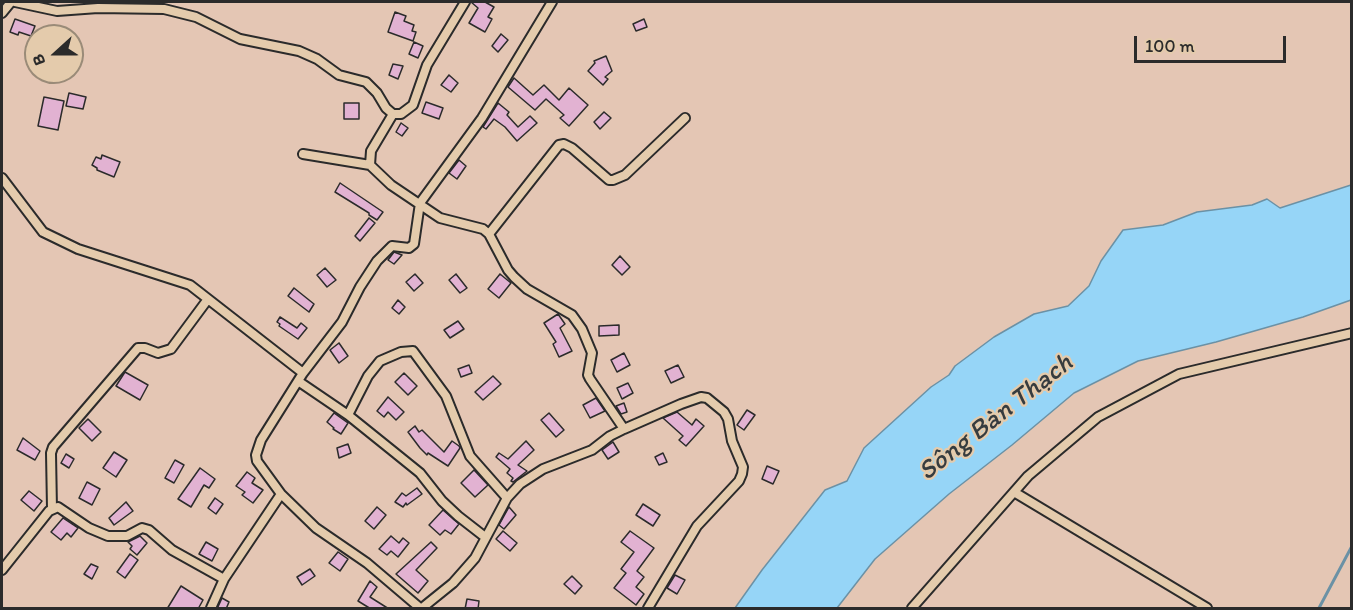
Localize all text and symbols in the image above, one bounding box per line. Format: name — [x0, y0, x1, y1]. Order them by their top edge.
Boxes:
north arrow — [24, 24, 84, 84]
scale bar — [1137, 24, 1288, 62]
text: 100 m — [1145, 35, 1195, 57]
text: B — [28, 52, 49, 68]
water label: Sông Bàn Thạch — [912, 348, 1080, 488]

